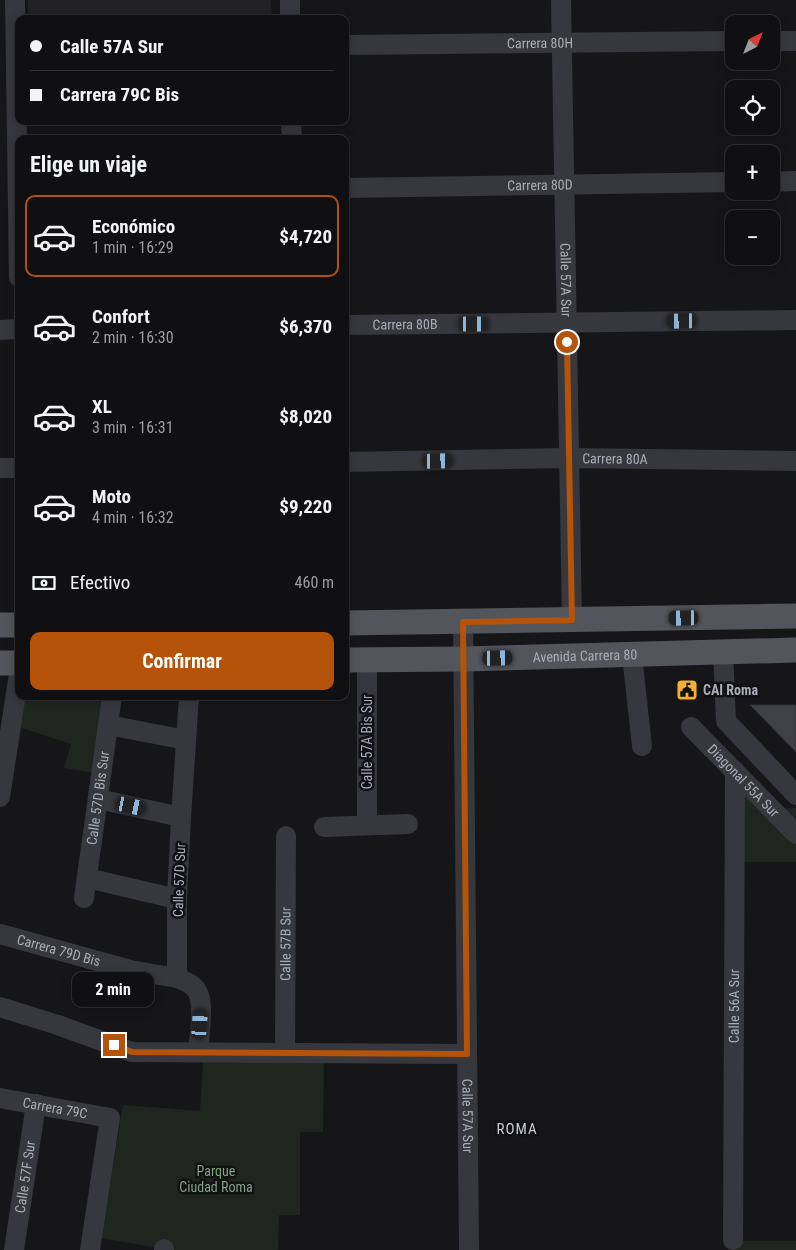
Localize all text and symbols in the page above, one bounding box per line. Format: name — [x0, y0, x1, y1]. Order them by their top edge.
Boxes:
north arrow — [725, 15, 780, 70]
map controls — [725, 15, 780, 265]
text: Calle 57A Sur — [60, 35, 164, 58]
street label: Carrera 80H — [507, 35, 573, 51]
button: locate — [725, 80, 780, 135]
text: Carrera 79C Bis — [60, 83, 179, 106]
button: + — [725, 145, 780, 200]
text: Elige un viaje — [30, 152, 147, 177]
street label: Carrera 80D — [507, 176, 573, 193]
button: − — [725, 210, 780, 265]
icon: car — [32, 214, 77, 259]
text: Económico — [92, 215, 175, 238]
text: $4,720 — [279, 225, 332, 248]
text: 1 min · 16:29 — [92, 238, 174, 257]
street label: Calle 57A Sur — [557, 243, 575, 317]
icon: car — [32, 304, 77, 349]
text: Confort — [92, 305, 150, 328]
car — [666, 313, 697, 329]
text: $6,370 — [279, 315, 332, 338]
street label: Carrera 80B — [372, 316, 438, 333]
car — [459, 317, 489, 332]
text: 2 min · 16:30 — [92, 328, 174, 347]
route start — [556, 331, 578, 353]
icon: car — [32, 394, 77, 439]
text: XL — [92, 395, 112, 418]
text: $8,020 — [279, 405, 332, 428]
text: 3 min · 16:31 — [92, 418, 174, 437]
street label: Carrera 80A — [582, 450, 648, 467]
car — [422, 453, 453, 469]
icon: car — [32, 484, 77, 529]
text: Moto — [92, 485, 131, 508]
text: $9,220 — [279, 495, 332, 518]
text: 4 min · 16:32 — [92, 508, 174, 527]
icon: cash — [30, 569, 58, 597]
text: Efectivo — [70, 571, 130, 594]
text: 460 m — [295, 573, 334, 592]
car — [668, 610, 699, 626]
button: Confirmar — [30, 632, 334, 690]
street label: Avenida Carrera 80 — [533, 646, 637, 665]
car — [482, 650, 513, 666]
public building icon: CAI Roma — [675, 678, 699, 702]
place label: CAI Roma — [703, 682, 758, 698]
street label: Calle 57A Bis Sur — [359, 695, 375, 789]
street label: Diagonal 55A Sur — [704, 741, 783, 820]
street label: Calle 57D Bis Sur — [83, 750, 112, 846]
car — [114, 796, 147, 816]
street label: Calle 57D Sur — [170, 843, 188, 917]
street label: Calle 57B Sur — [277, 907, 294, 981]
street label: Carrera 79D Bis — [15, 931, 102, 969]
street label: Calle 56A Sur — [726, 969, 742, 1043]
callout: 2 min — [73, 972, 155, 1008]
text: 2 min — [95, 980, 131, 999]
car — [191, 1009, 208, 1039]
route end — [103, 1034, 125, 1056]
street label: Calle 57A Sur — [459, 1079, 476, 1153]
street label: Carrera 79C — [22, 1094, 89, 1122]
district label: ROMA — [496, 1120, 538, 1138]
street label: Calle 57F Sur — [12, 1140, 38, 1214]
park label: Parque Ciudad Roma — [179, 1163, 253, 1195]

